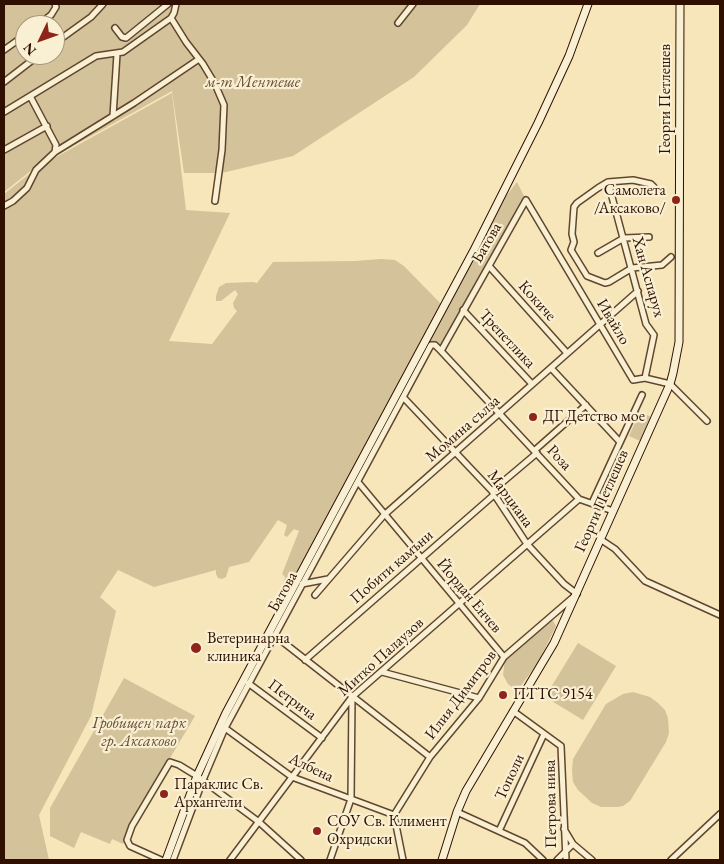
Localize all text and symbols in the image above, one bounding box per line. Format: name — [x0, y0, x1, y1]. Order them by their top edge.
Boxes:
north arrow — [15, 15, 65, 65]
text: N — [19, 39, 40, 60]
street label: Георги Петлешев — [656, 44, 676, 154]
park label: м-т Ментeше — [206, 73, 300, 93]
place label: Самолета /Аксаково/ — [594, 181, 666, 219]
marker: Самолета /Аксаково/ — [670, 194, 682, 206]
street label: Батова — [468, 219, 506, 267]
street label: Хан Аспарух — [627, 235, 669, 319]
street label: Кокиче — [514, 277, 560, 325]
street label: Ивайло — [592, 296, 634, 348]
street label: Трепетлика — [475, 305, 539, 373]
street label: Момина сълза — [422, 391, 504, 467]
place label: ДГ Детство мое — [543, 407, 645, 427]
marker: ДГ Детство мое — [527, 411, 539, 423]
street label: Роза — [542, 441, 576, 475]
street label: Георги Петлешев — [571, 447, 633, 555]
street label: Марциана — [483, 466, 537, 532]
street label: Побити камъни — [347, 526, 437, 608]
street label: Йордан Енчев — [432, 555, 506, 637]
street label: Батова — [264, 568, 302, 616]
street label: Митко Палаузов — [334, 613, 428, 701]
place label: Ветеринарна клиника — [207, 629, 290, 667]
marker: Ветеринарна клиника — [189, 641, 203, 655]
street label: Илия Димитров — [421, 646, 501, 744]
street label: Петрича — [264, 675, 320, 725]
place label: ПТТС 9154 — [513, 685, 593, 705]
marker: ПТТС 9154 — [497, 689, 509, 701]
park label: Гробищен парк гр. Аксаково — [92, 714, 186, 752]
street label: Албена — [286, 749, 336, 787]
street label: Тополи — [491, 751, 529, 803]
street label: Петрова нива — [541, 760, 561, 848]
place label: Параклис Св. Архангели — [174, 775, 263, 813]
marker: Параклис Св. Архангели — [158, 788, 170, 800]
place label: СОУ Св. Климент Охридски — [327, 812, 446, 850]
marker: СОУ Св. Климент Охридски — [311, 825, 323, 837]

